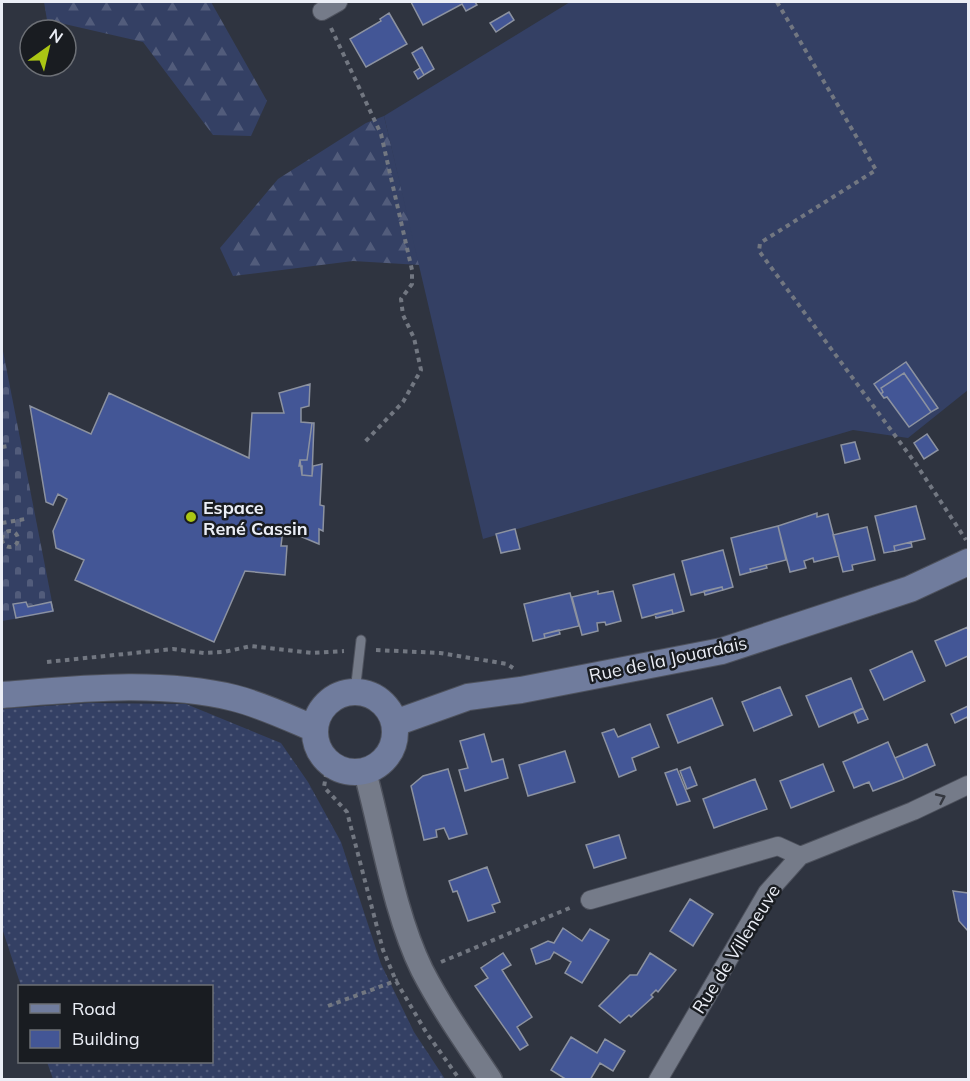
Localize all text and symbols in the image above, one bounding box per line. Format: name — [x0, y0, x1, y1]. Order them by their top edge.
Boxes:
north arrow — [18, 18, 78, 78]
text: N — [46, 24, 67, 47]
place label: Espace René Cassin — [203, 496, 308, 540]
marker: Espace René Cassin — [184, 510, 198, 524]
street label: Rue de la Jouardais — [587, 631, 749, 687]
one-way arrow — [934, 793, 945, 805]
street label: Rue de Villeneuve — [687, 880, 785, 1018]
legend — [18, 985, 213, 1063]
text: Road — [72, 997, 116, 1020]
text: Building — [72, 1027, 140, 1050]

